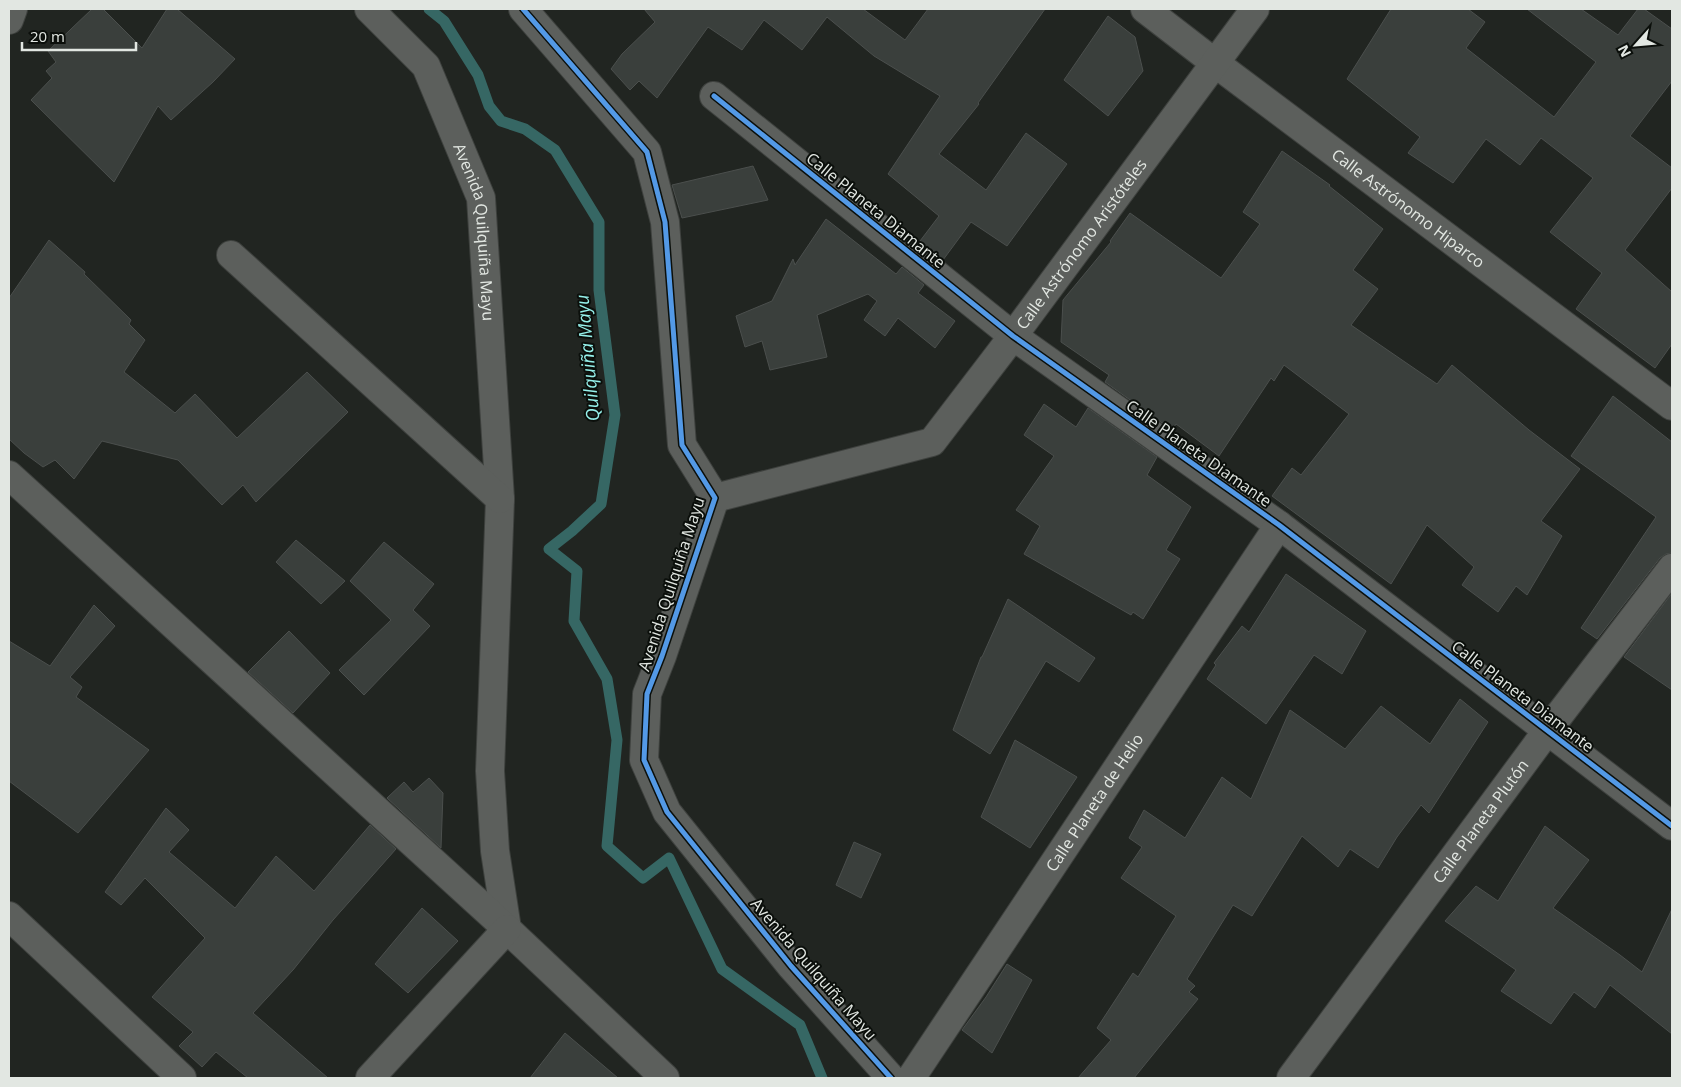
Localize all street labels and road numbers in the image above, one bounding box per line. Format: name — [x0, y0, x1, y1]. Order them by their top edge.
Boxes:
street label: Avenida Quilquiña Mayu — [448, 140, 500, 322]
street label: Calle Astrónomo Hiparco — [1327, 143, 1489, 273]
street label: Calle Planeta Diamante — [802, 147, 950, 273]
street label: Calle Astrónomo Aristóteles — [1011, 154, 1151, 334]
street label: Calle Planeta Diamante — [1122, 394, 1276, 512]
street label: Avenida Quilquiña Mayu — [632, 494, 710, 674]
street label: Calle Planeta Diamante — [1447, 635, 1599, 757]
street label: Calle Planeta de Helio — [1040, 729, 1148, 876]
street label: Calle Planeta Plutón — [1427, 755, 1533, 888]
street label: Avenida Quilquiña Mayu — [746, 893, 882, 1045]

